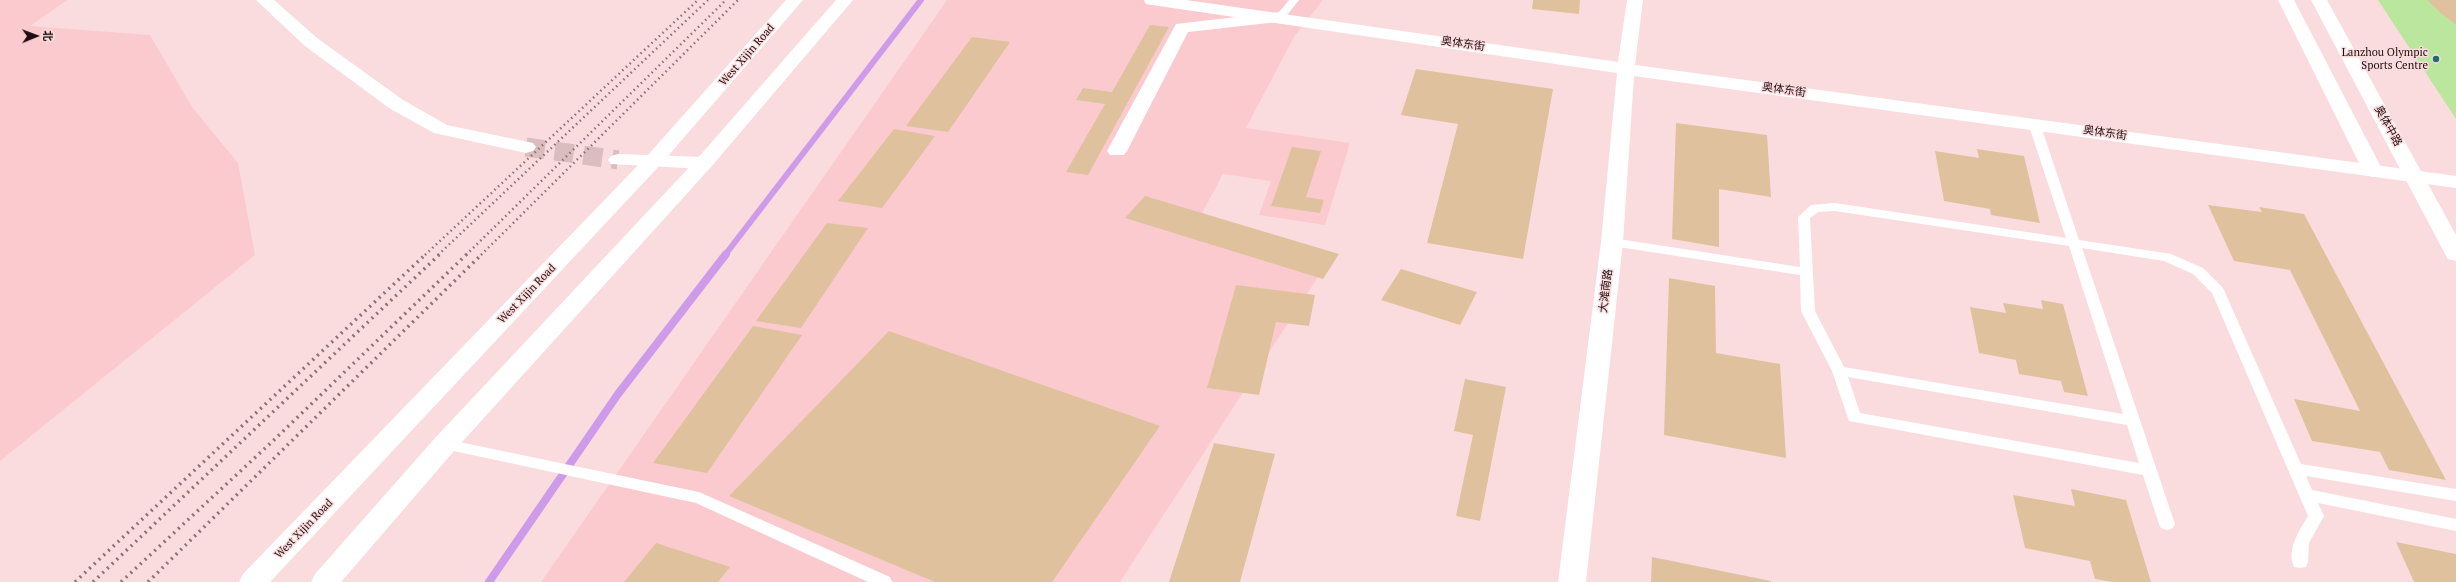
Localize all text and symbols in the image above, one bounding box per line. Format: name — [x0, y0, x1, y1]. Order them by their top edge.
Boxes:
north arrow — [16, 16, 56, 56]
street label: West Xijin Road — [717, 21, 777, 89]
text: 北 — [41, 30, 55, 41]
street label: 奥体东街 — [1440, 34, 1486, 54]
place label: Lanzhou Olympic Sports Centre — [2342, 46, 2428, 72]
marker: Lanzhou Olympic Sports Centre — [2431, 54, 2441, 64]
street label: 奥体东街 — [1761, 80, 1807, 100]
street label: 奥体中路 — [2372, 104, 2404, 148]
street label: 奥体东街 — [2082, 123, 2128, 143]
street label: West Xijin Road — [495, 262, 559, 326]
street label: 大滩南路 — [1597, 268, 1615, 314]
street label: West Xijin Road — [272, 497, 336, 561]

